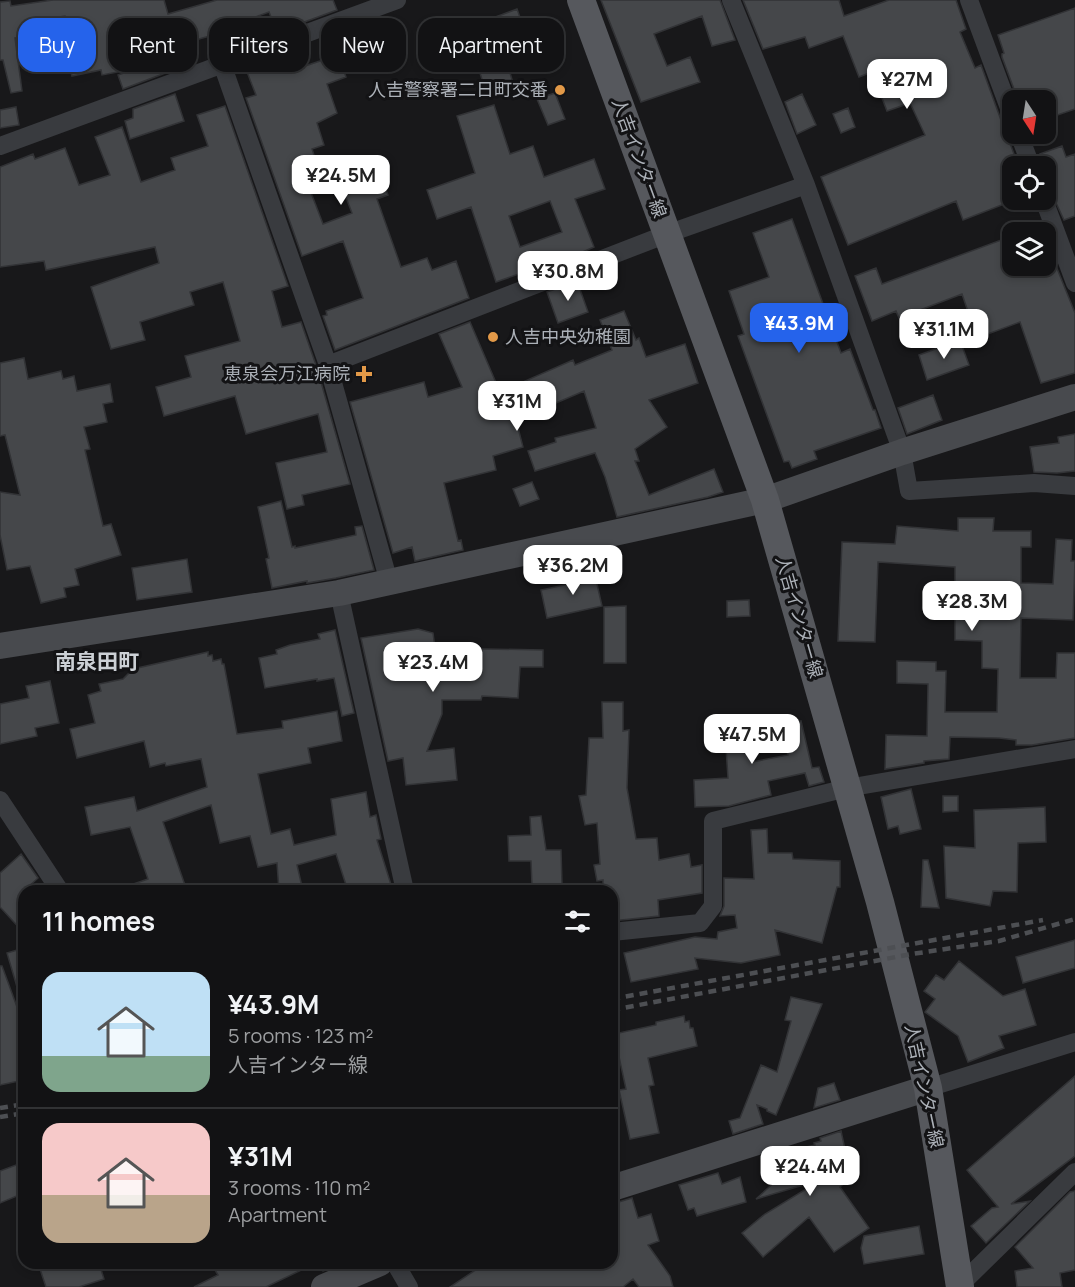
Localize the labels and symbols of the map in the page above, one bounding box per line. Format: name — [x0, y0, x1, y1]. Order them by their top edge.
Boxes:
pin: ¥27M — [871, 59, 943, 110]
place label: 人吉警察署二日町交番 — [368, 77, 548, 101]
marker: 人吉警察署二日町交番 — [553, 83, 567, 97]
north arrow — [1002, 90, 1056, 144]
street label: 人吉インター線 — [607, 94, 673, 221]
pin: ¥24.5M — [292, 155, 390, 206]
pin: ¥30.8M — [519, 251, 617, 302]
pin: ¥43.9M — [750, 303, 848, 354]
pin: ¥31.1M — [895, 309, 993, 360]
place label: 人吉中央幼稚園 — [505, 324, 631, 348]
marker: 人吉中央幼稚園 — [486, 330, 500, 344]
place label: 恵泉会万江病院 — [224, 361, 350, 385]
marker: 恵泉会万江病院 — [355, 365, 373, 383]
pin: ¥31M — [481, 381, 553, 432]
pin: ¥36.2M — [524, 545, 622, 596]
street label: 人吉インター線 — [771, 553, 829, 681]
pin: ¥28.3M — [923, 581, 1021, 632]
pin: ¥23.4M — [384, 642, 482, 693]
district label: 南泉田町 — [55, 647, 139, 675]
pin: ¥47.5M — [703, 714, 801, 765]
street label: 人吉インター線 — [900, 1022, 950, 1150]
pin: ¥24.4M — [761, 1146, 859, 1197]

